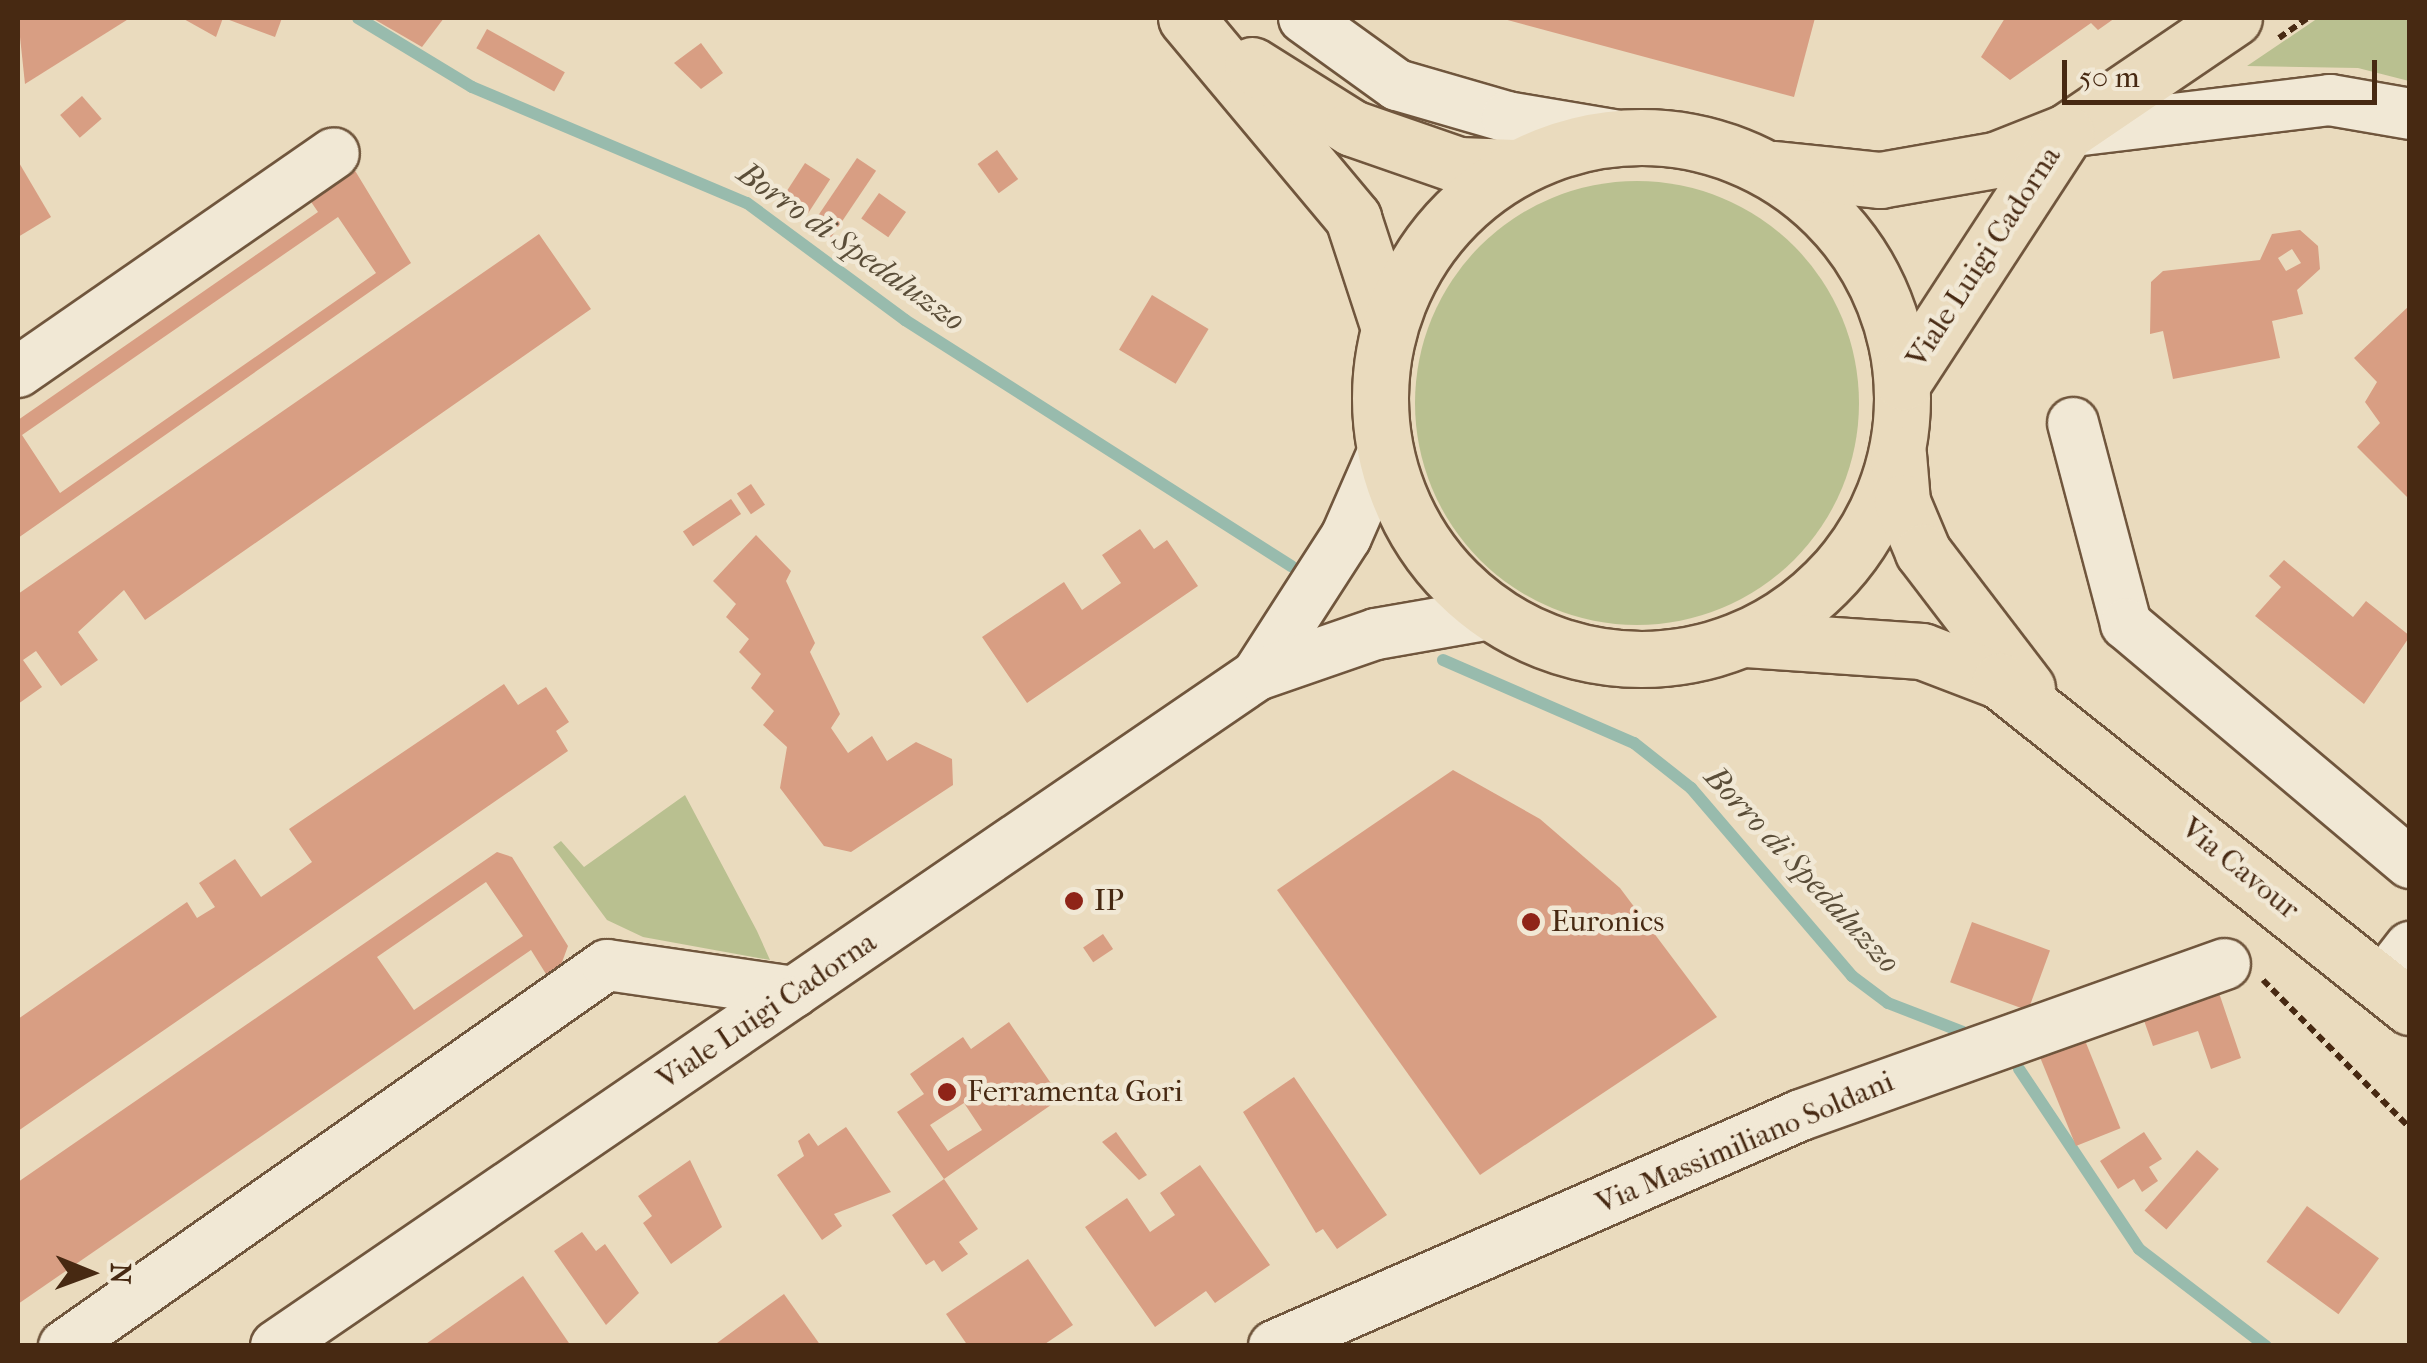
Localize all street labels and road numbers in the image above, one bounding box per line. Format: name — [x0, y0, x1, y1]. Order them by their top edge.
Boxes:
street label: Viale Luigi Cadorna — [1899, 140, 2069, 374]
street label: Via Cavour — [2174, 811, 2306, 927]
street label: Viale Luigi Cadorna — [651, 924, 883, 1098]
street label: Via Massimiliano Soldani — [1591, 1064, 1899, 1222]

